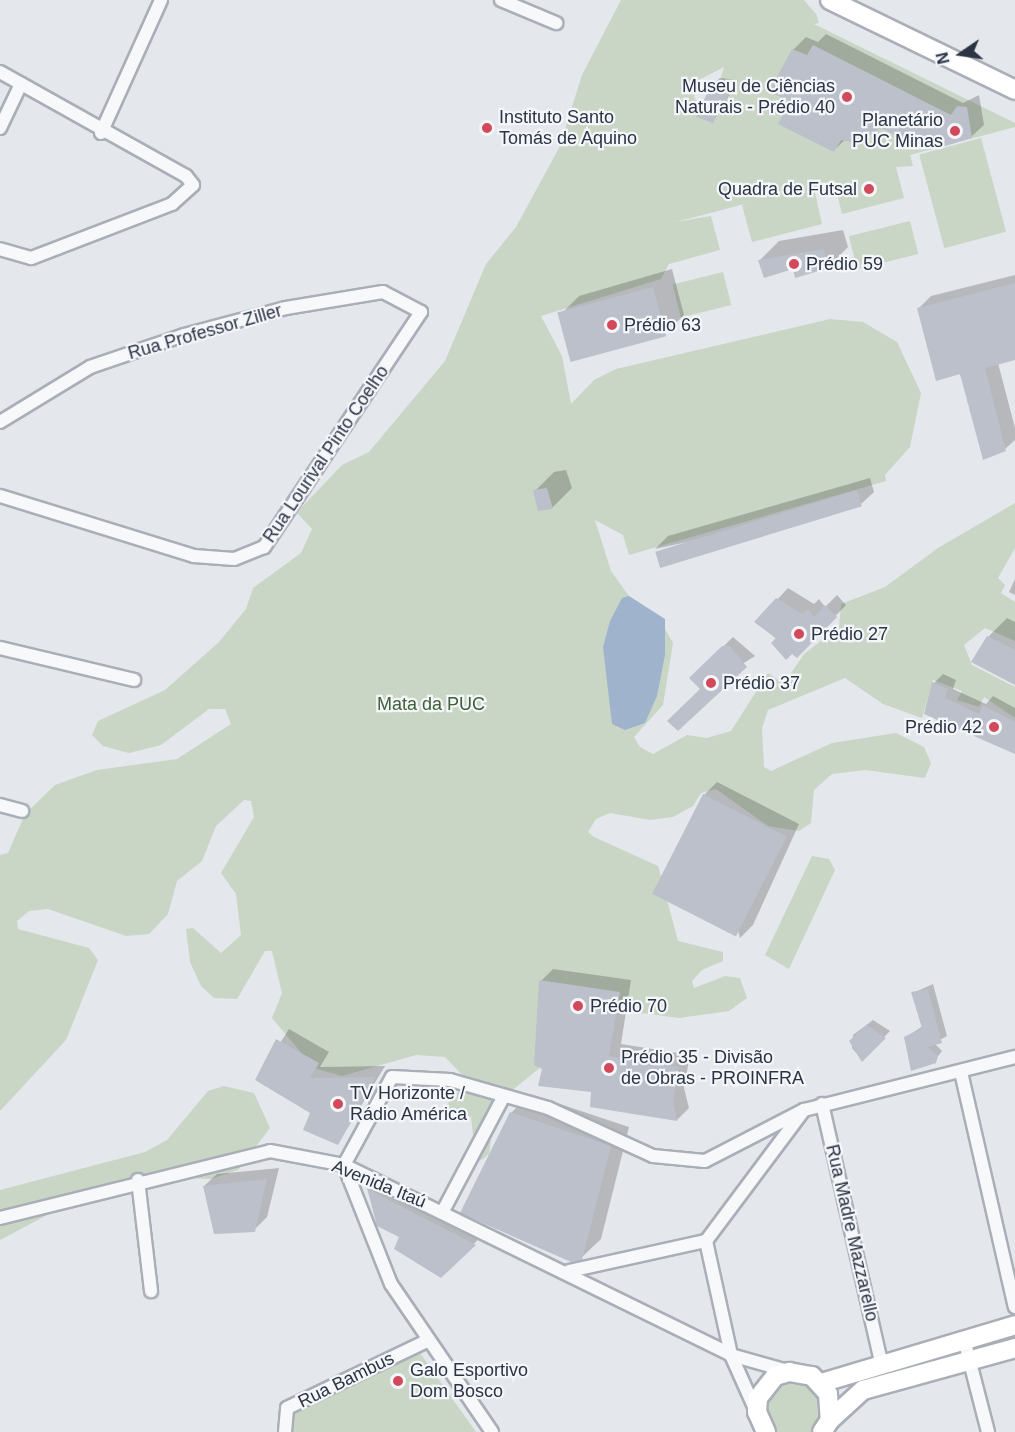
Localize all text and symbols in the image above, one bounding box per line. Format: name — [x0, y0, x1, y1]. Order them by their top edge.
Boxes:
north arrow — [931, 24, 991, 84]
text: N — [933, 51, 953, 66]
place label: Museu de Ciências Naturais - Prédio 40 — [675, 76, 835, 118]
marker: Museu de Ciências Naturais - Prédio 40 — [840, 90, 854, 104]
place label: Instituto Santo Tomás de Aquino — [499, 107, 638, 150]
place label: Planetário PUC Minas — [852, 110, 943, 152]
marker: Instituto Santo Tomás de Aquino — [480, 121, 494, 135]
marker: Planetário PUC Minas — [948, 124, 962, 138]
place label: Quadra de Futsal — [718, 178, 857, 200]
marker: Quadra de Futsal — [862, 182, 876, 196]
place label: Prédio 59 — [806, 253, 883, 275]
marker: Prédio 59 — [787, 257, 801, 271]
street label: Rua Professor Ziller — [126, 300, 284, 364]
place label: Prédio 63 — [624, 314, 701, 336]
marker: Prédio 63 — [605, 318, 619, 332]
street label: Rua Lourival Pinto Coelho — [259, 361, 393, 547]
place label: Prédio 27 — [811, 623, 888, 645]
marker: Prédio 27 — [792, 627, 806, 641]
place label: Prédio 37 — [723, 672, 800, 694]
marker: Prédio 37 — [704, 676, 718, 690]
park label: Mata da PUC — [377, 693, 485, 715]
place label: Prédio 42 — [905, 716, 982, 738]
marker: Prédio 42 — [987, 720, 1001, 734]
place label: Prédio 70 — [590, 995, 667, 1017]
marker: Prédio 70 — [571, 999, 585, 1013]
place label: Prédio 35 - Divisão de Obras - PROINFRA — [621, 1047, 804, 1090]
marker: Prédio 35 - Divisão de Obras - PROINFRA — [602, 1061, 616, 1075]
place label: TV Horizonte / Rádio América — [350, 1083, 468, 1126]
marker: TV Horizonte / Rádio América — [331, 1097, 345, 1111]
street label: Rua Madre Mazzarello — [821, 1142, 883, 1324]
street label: Avenida Itaú — [329, 1155, 429, 1213]
street label: Rua Bambus — [295, 1347, 397, 1413]
place label: Galo Esportivo Dom Bosco — [410, 1360, 528, 1402]
marker: Galo Esportivo Dom Bosco — [391, 1374, 405, 1388]

